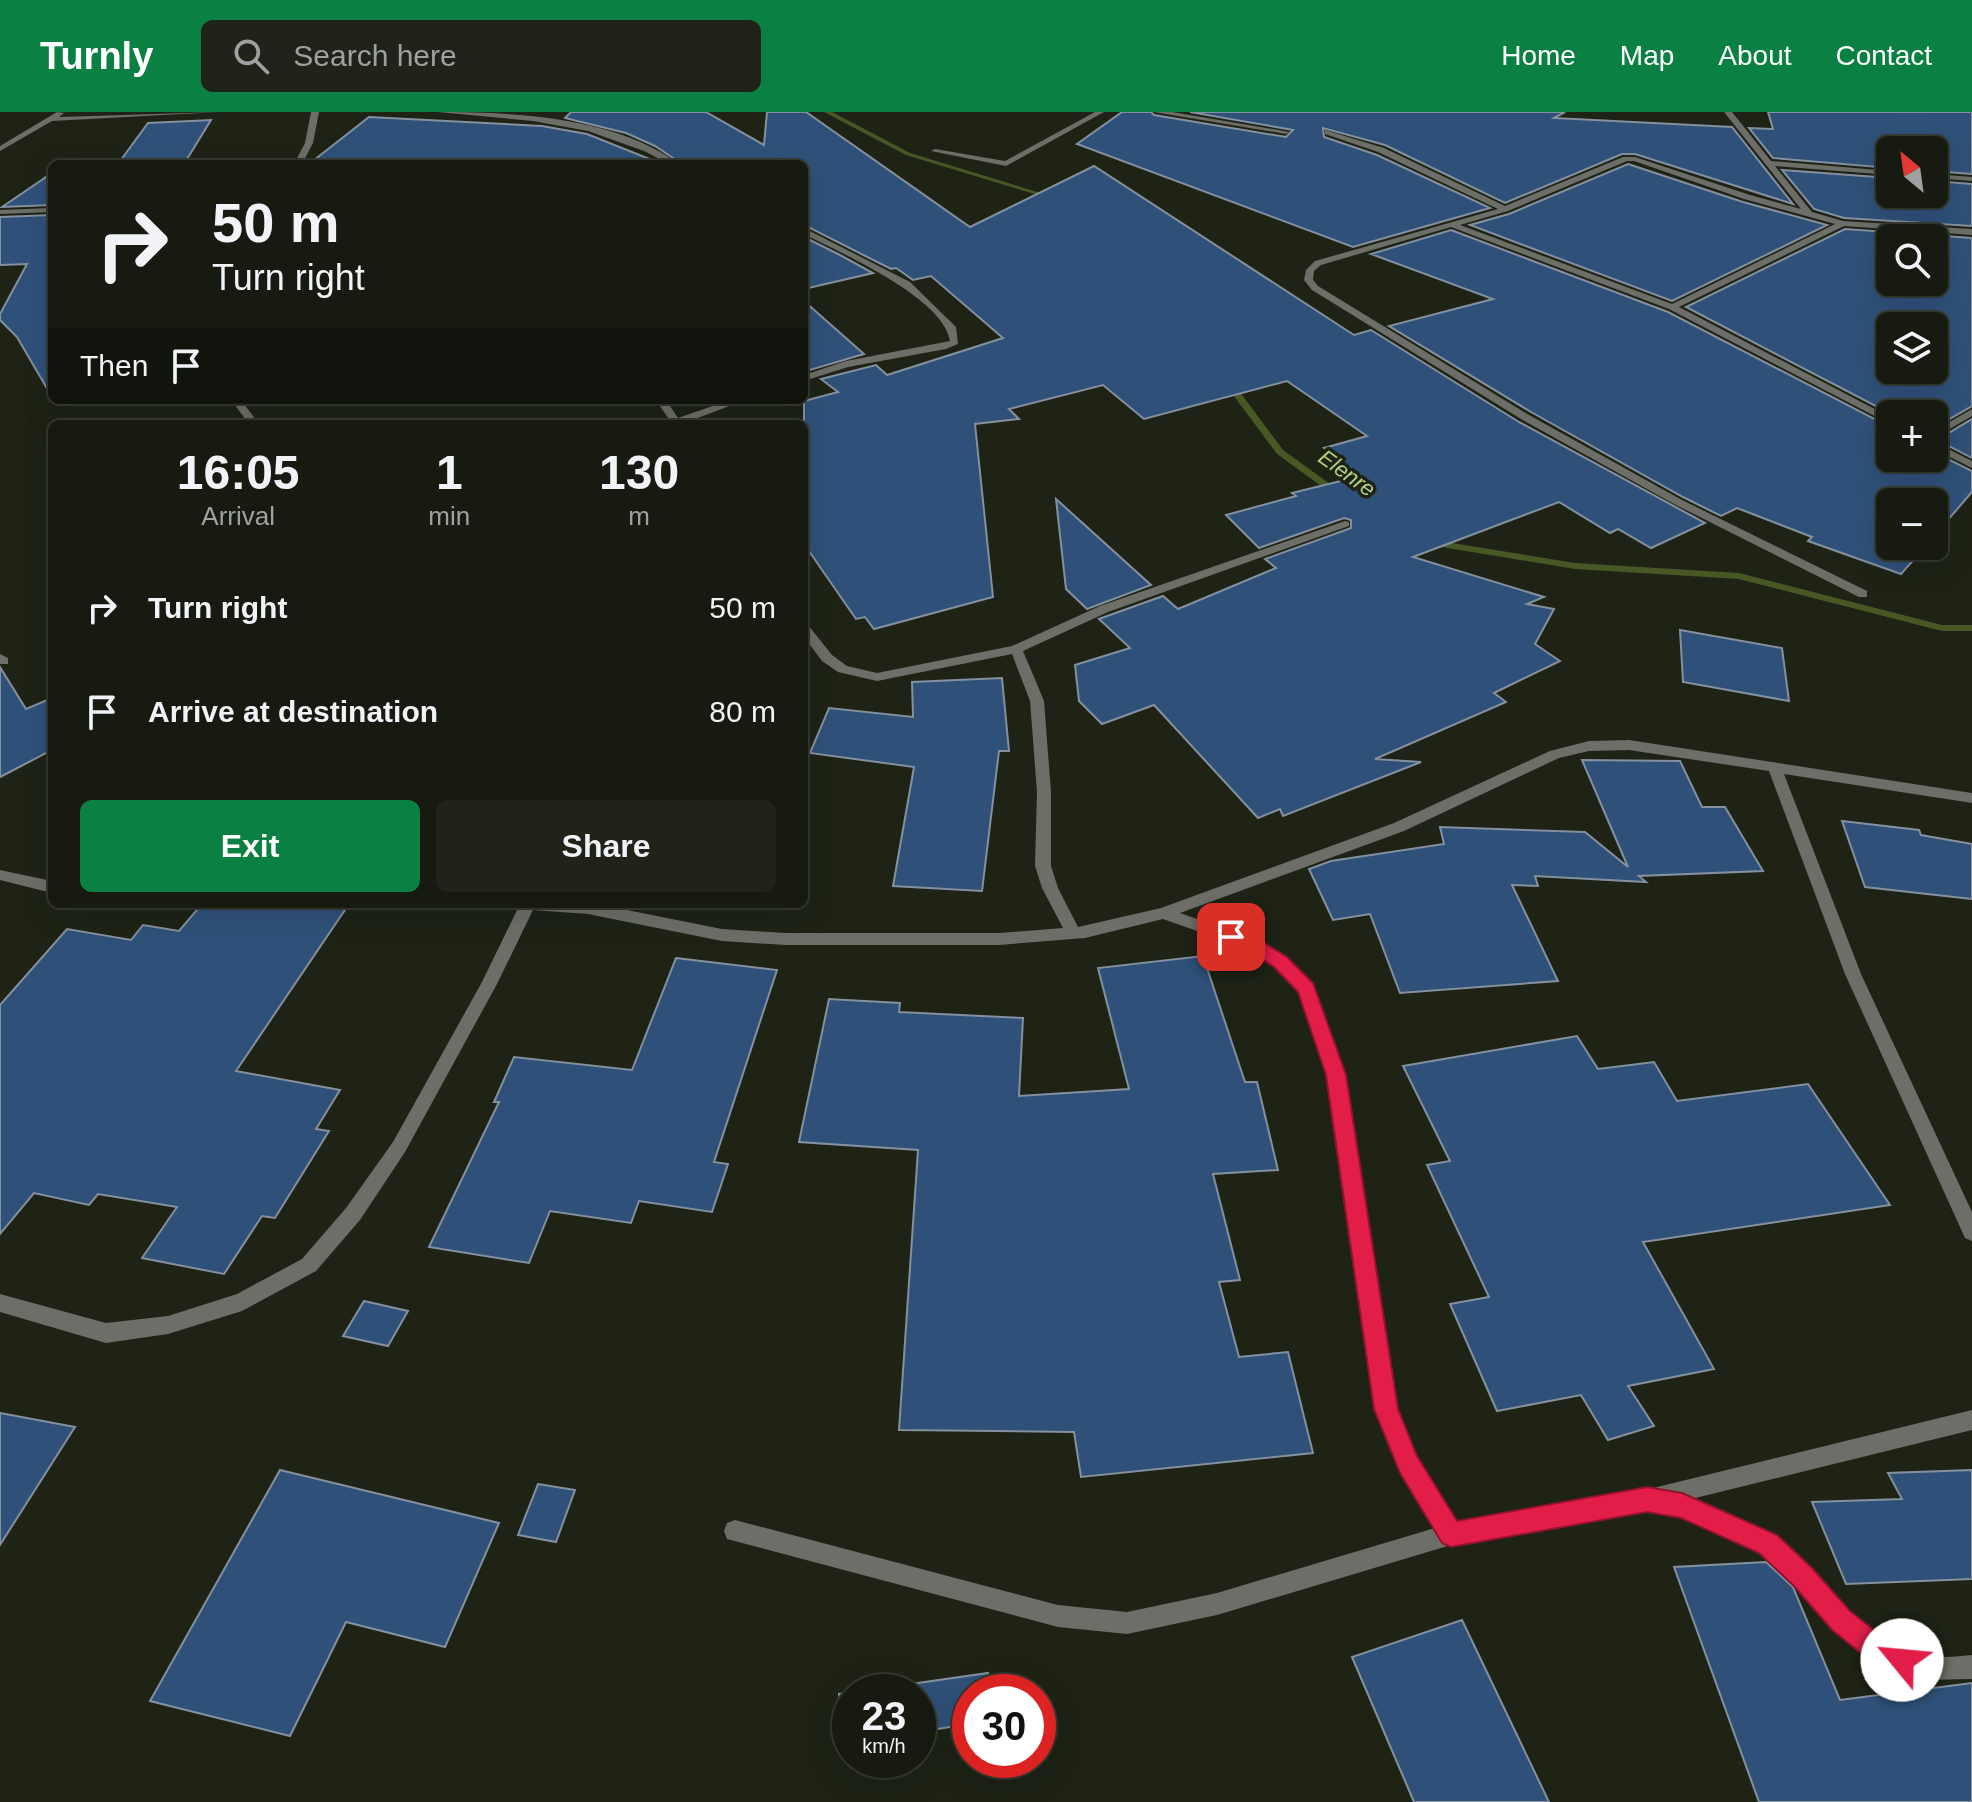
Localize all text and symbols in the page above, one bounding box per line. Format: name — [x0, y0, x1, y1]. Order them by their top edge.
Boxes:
search box — [201, 20, 761, 92]
icon: search — [229, 34, 273, 78]
text: Turnly — [40, 35, 153, 77]
text: Search here — [293, 39, 457, 72]
text: Home — [1501, 40, 1576, 71]
text: Map — [1620, 40, 1674, 71]
text: About — [1718, 40, 1792, 71]
text: Contact — [1836, 40, 1932, 71]
north arrow — [1876, 136, 1948, 208]
map controls — [1876, 136, 1948, 560]
text: 50 m — [212, 191, 340, 254]
icon: right — [80, 192, 184, 296]
button: search — [1876, 224, 1948, 296]
text: Turn right — [212, 257, 365, 298]
button: layers — [1876, 312, 1948, 384]
icon: arrive — [164, 344, 208, 388]
text: Then — [80, 349, 148, 382]
button: + — [1876, 400, 1948, 472]
water label: Elenre — [1314, 444, 1380, 502]
text: 16:05 — [177, 446, 300, 499]
text: 1 — [436, 446, 463, 499]
text: 130 — [599, 446, 679, 499]
button: − — [1876, 488, 1948, 560]
text: Arrival — [201, 501, 275, 531]
text: min — [428, 501, 470, 531]
text: m — [628, 501, 650, 531]
icon: right — [80, 586, 124, 630]
text: Turn right — [148, 591, 287, 624]
text: 50 m — [709, 591, 776, 624]
icon: arrive — [80, 690, 124, 734]
text: Arrive at destination — [148, 695, 438, 728]
text: 80 m — [709, 695, 776, 728]
button: Exit — [80, 800, 420, 892]
button: Share — [436, 800, 776, 892]
pin — [1197, 903, 1265, 971]
icon: arrive — [1209, 915, 1253, 959]
position arrow — [1860, 1618, 1944, 1702]
speed limit sign: 30 — [952, 1674, 1056, 1778]
text: 23 — [862, 1694, 906, 1738]
text: km/h — [862, 1735, 906, 1757]

